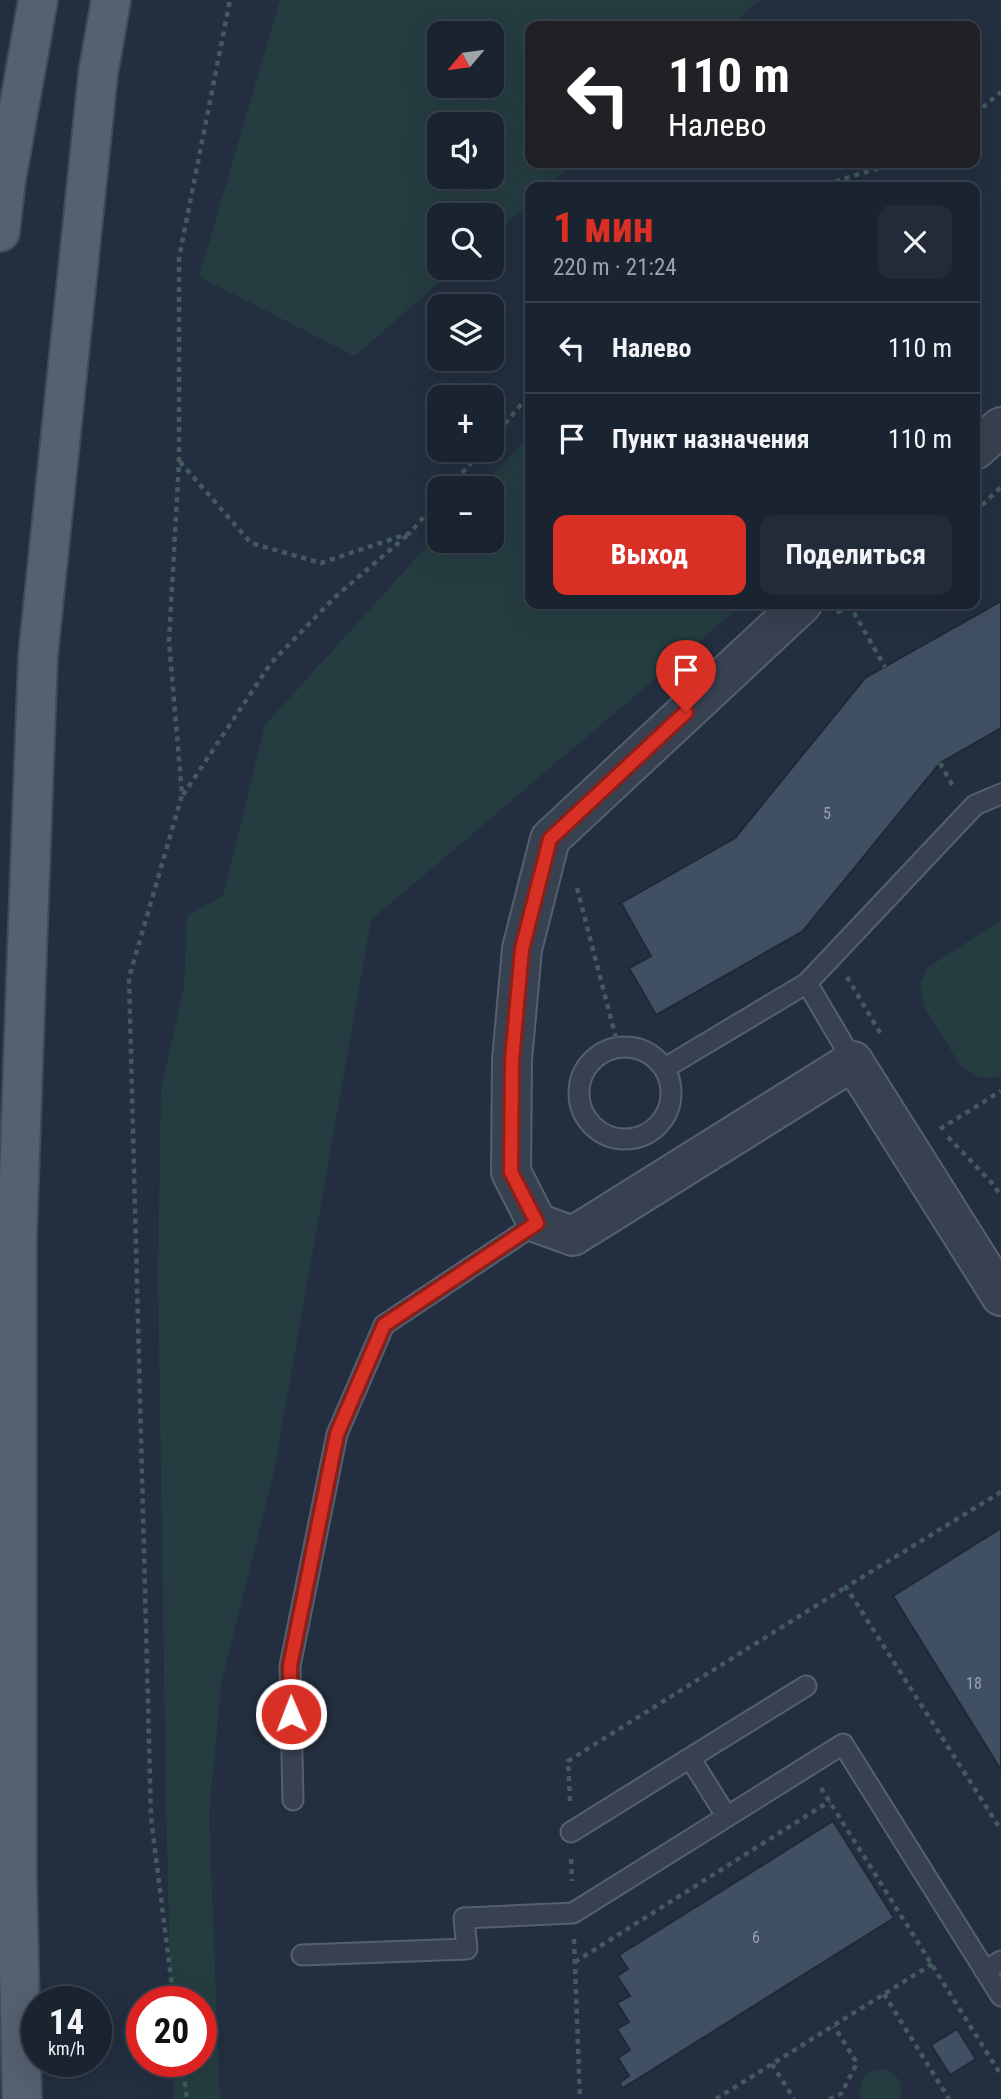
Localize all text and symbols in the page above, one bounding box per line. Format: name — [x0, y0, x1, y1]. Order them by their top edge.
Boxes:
north arrow — [427, 21, 504, 98]
map controls — [427, 21, 504, 553]
text: 110 m — [668, 47, 790, 104]
icon: left — [553, 49, 644, 140]
text: Налево — [668, 106, 767, 144]
button: sound — [427, 112, 504, 189]
button: search — [427, 203, 504, 280]
text: 1 мин — [553, 203, 654, 252]
button: close — [878, 205, 952, 279]
text: 220 m · 21:24 — [553, 254, 677, 281]
button: layers — [427, 294, 504, 371]
icon: left — [553, 329, 591, 367]
text: Налево — [612, 333, 692, 363]
text: 110 m — [888, 333, 952, 363]
button: + — [427, 385, 504, 462]
icon: arrive — [553, 420, 591, 458]
text: Пункт назначения — [612, 424, 810, 454]
text: 110 m — [888, 424, 952, 454]
button: − — [427, 476, 504, 553]
button: Выход — [553, 515, 746, 595]
button: Поделиться — [760, 515, 952, 595]
pin — [656, 640, 716, 712]
icon: arrive — [667, 651, 705, 689]
house number: 5 — [823, 804, 831, 823]
house number: 18 — [966, 1674, 982, 1693]
position arrow — [254, 1677, 328, 1751]
house number: 6 — [752, 1928, 760, 1947]
speed limit sign: 20 — [126, 1986, 217, 2077]
text: 14 — [49, 2002, 84, 2043]
text: km/h — [48, 2038, 85, 2059]

